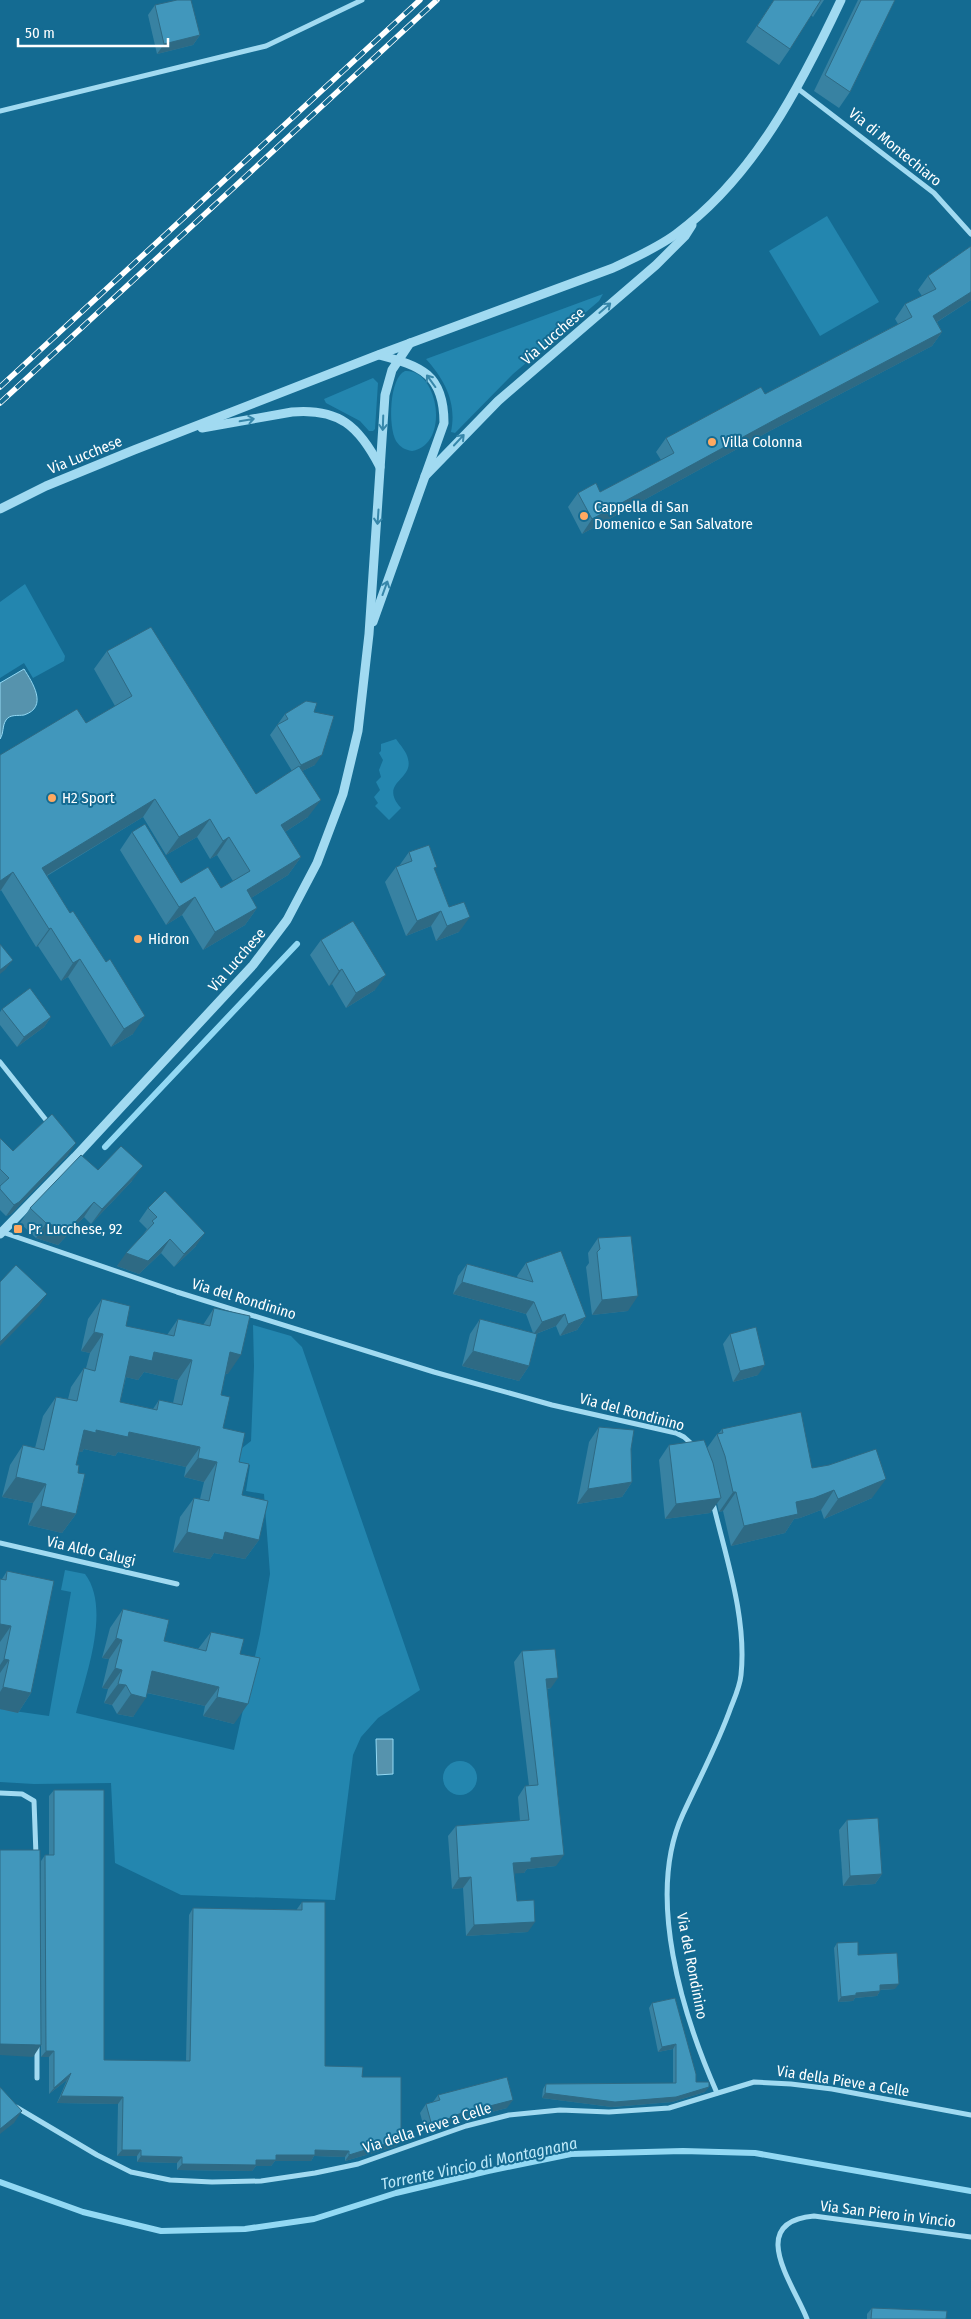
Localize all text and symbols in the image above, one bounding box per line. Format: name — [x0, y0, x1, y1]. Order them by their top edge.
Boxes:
scale bar — [18, 15, 168, 47]
text: 50 m — [25, 24, 55, 42]
street label: Via di Montechiaro — [845, 104, 945, 190]
one-way arrow — [599, 302, 612, 314]
street label: Via Lucchese — [518, 304, 588, 368]
one-way arrow — [426, 374, 436, 388]
one-way arrow — [239, 414, 255, 424]
one-way arrow — [378, 415, 388, 431]
street label: Via Lucchese — [45, 432, 125, 478]
place label: Villa Colonna — [722, 433, 802, 451]
one-way arrow — [453, 434, 465, 447]
marker: Villa Colonna — [706, 436, 718, 448]
place label: Cappella di San Domenico e San Salvatore — [594, 498, 753, 533]
one-way arrow — [373, 509, 382, 525]
marker: Cappella di San Domenico e San Salvatore — [578, 510, 590, 522]
one-way arrow — [381, 581, 390, 596]
place label: H2 Sport — [62, 789, 115, 807]
marker: H2 Sport — [46, 792, 58, 804]
street label: Via Lucchese — [205, 925, 269, 995]
place label: Hidron — [148, 930, 190, 948]
marker: Hidron — [132, 933, 144, 945]
place label: Pr. Lucchese, 92 — [28, 1220, 123, 1238]
marker: Pr. Lucchese, 92 — [12, 1223, 24, 1235]
street label: Via del Rondinino — [190, 1275, 299, 1323]
street label: Via del Rondinino — [577, 1389, 687, 1435]
street label: Via Aldo Calugi — [45, 1532, 137, 1570]
street label: Via del Rondinino — [673, 1911, 711, 2021]
street label: Via della Pieve a Celle — [775, 2062, 911, 2100]
street label: Via della Pieve a Celle — [361, 2099, 493, 2157]
water label: Torrente Vincio di Montagnana — [379, 2133, 579, 2194]
street label: Via San Piero in Vincio — [819, 2197, 957, 2231]

